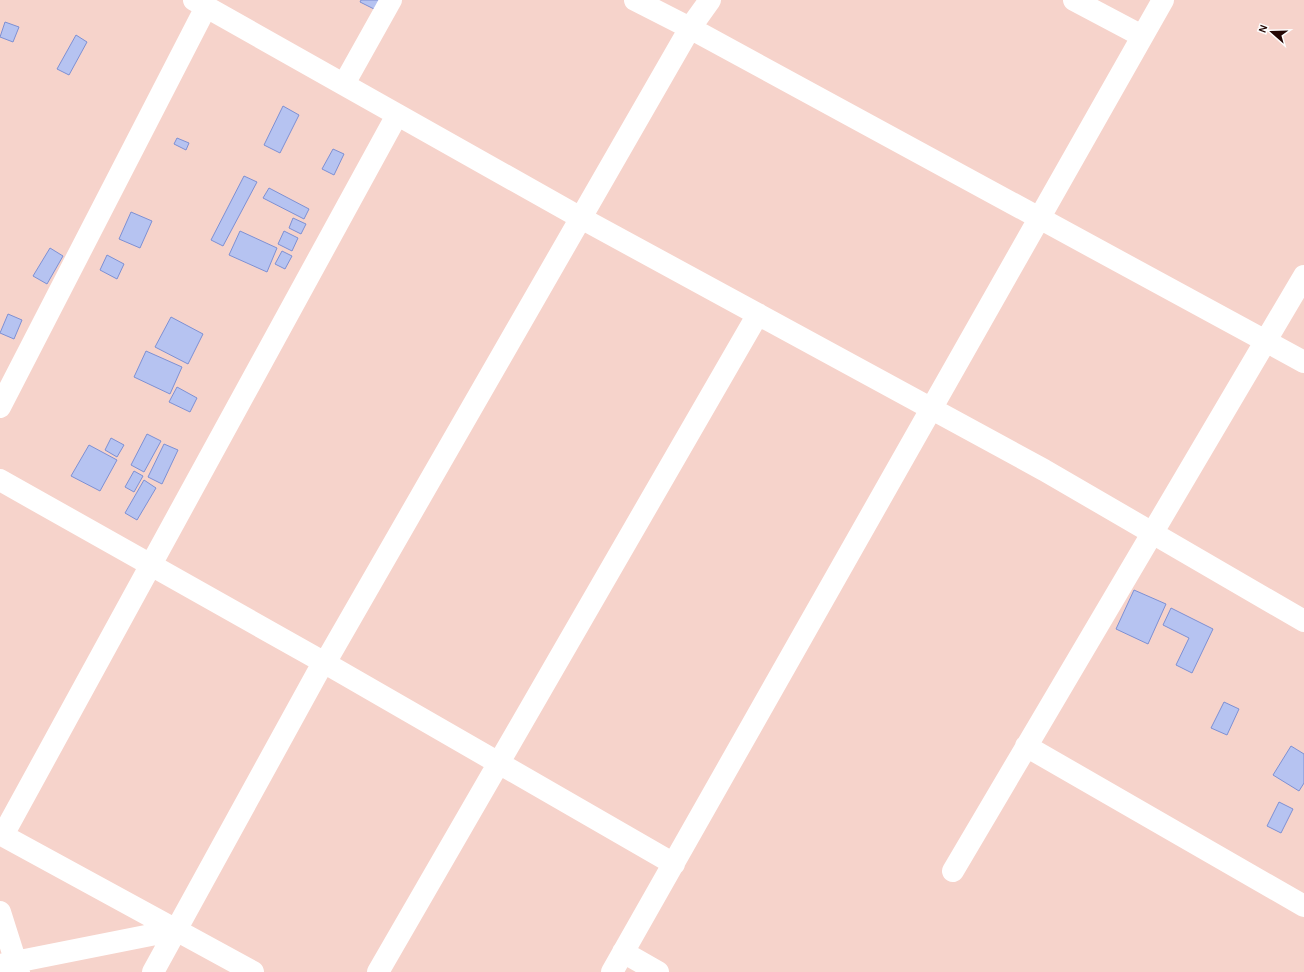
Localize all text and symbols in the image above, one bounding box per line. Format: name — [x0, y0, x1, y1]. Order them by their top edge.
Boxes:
north arrow — [1252, 12, 1292, 52]
text: N — [1256, 23, 1271, 35]

